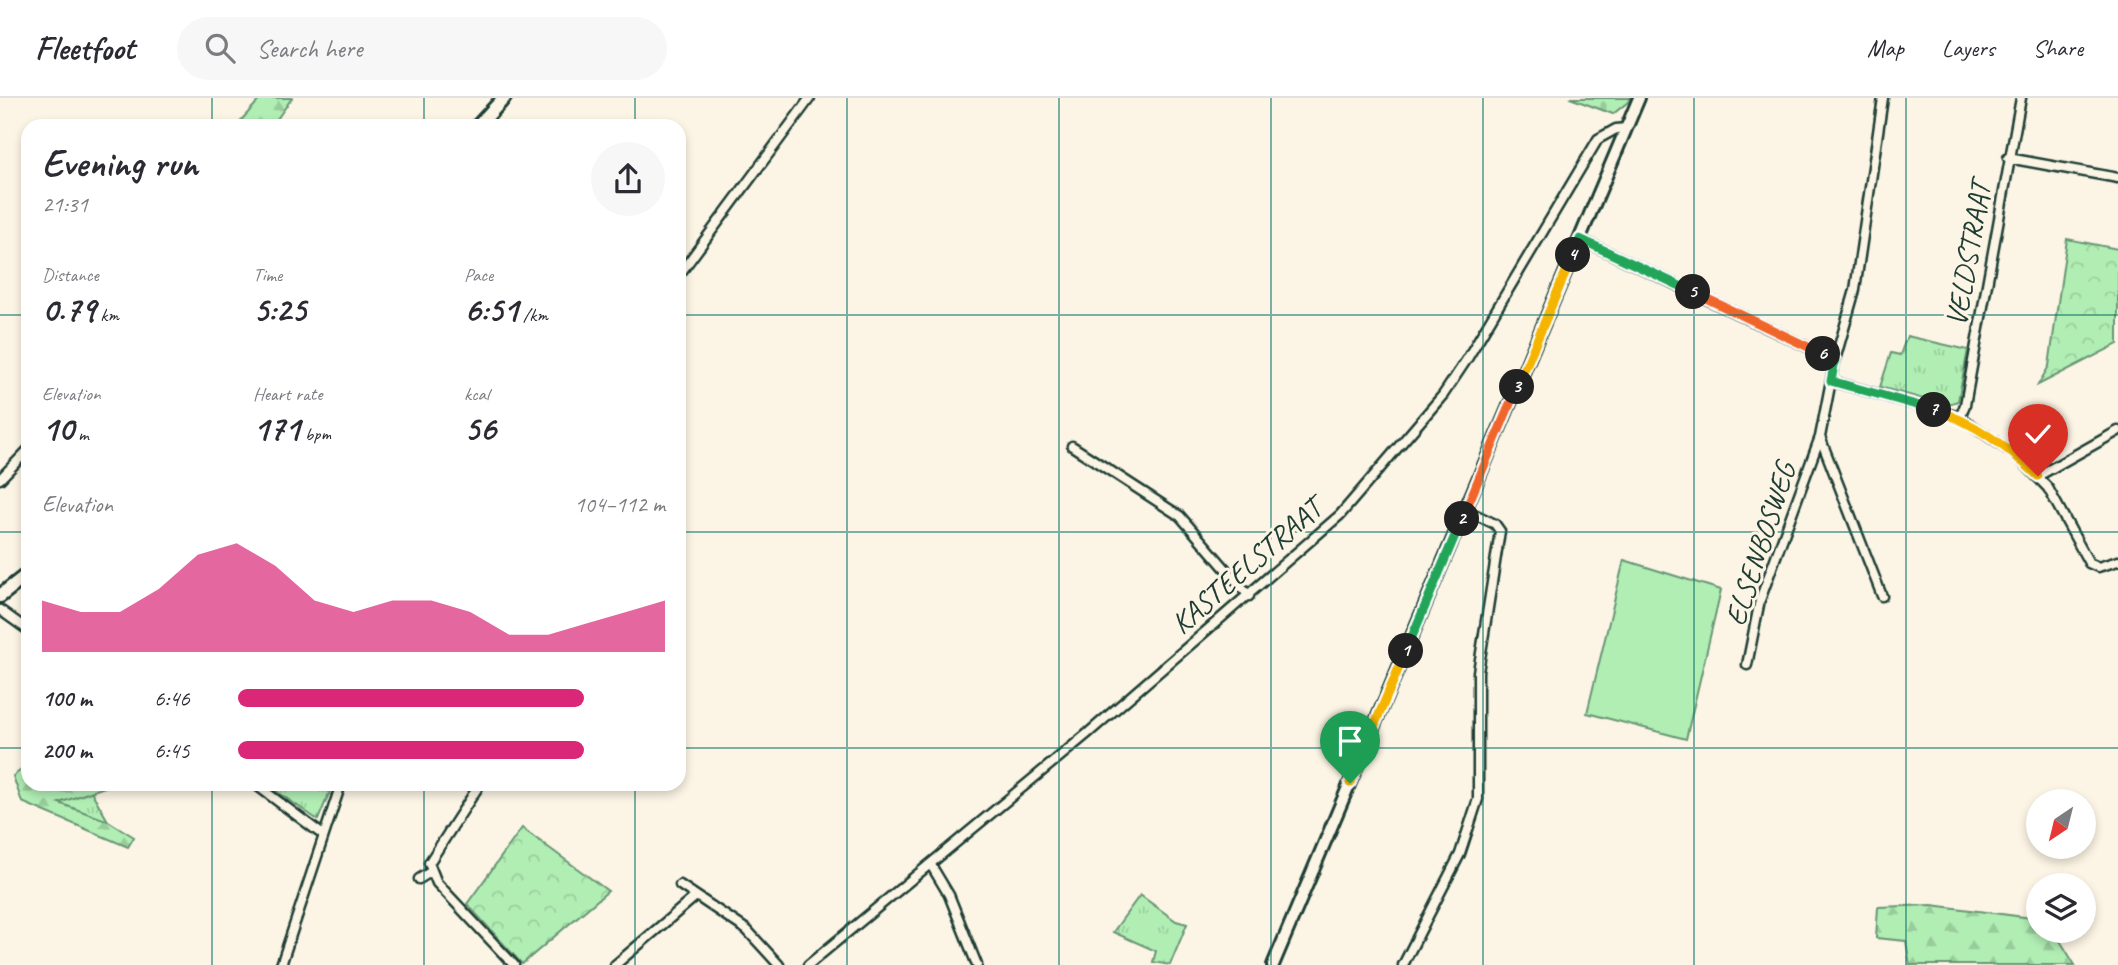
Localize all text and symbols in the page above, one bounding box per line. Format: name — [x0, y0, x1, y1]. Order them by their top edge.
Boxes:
search box — [177, 17, 667, 80]
text: Fleetfoot — [35, 27, 135, 69]
icon: search — [201, 29, 239, 67]
text: Search here — [257, 32, 363, 65]
text: Map — [1867, 33, 1904, 63]
text: Layers — [1942, 33, 1995, 63]
text: Share — [2033, 33, 2083, 63]
text: Evening run — [42, 140, 198, 187]
button: share — [591, 142, 665, 216]
street label: VELDSTRAAT — [1937, 173, 2000, 329]
text: 21:31 — [42, 190, 88, 219]
pin: 4 — [1556, 238, 1590, 272]
text: 4 — [1568, 242, 1577, 266]
text: Distance — [42, 263, 99, 287]
text: Time — [253, 263, 282, 287]
text: Pace — [464, 263, 493, 287]
pin: 5 — [1676, 274, 1710, 310]
text: 5 — [1688, 279, 1697, 303]
text: 0.79 — [42, 287, 96, 332]
text: 5:25 — [253, 287, 306, 332]
text: 6:51 — [464, 287, 518, 332]
text: km — [96, 303, 119, 327]
text: /km — [518, 303, 548, 327]
pin: 6 — [1806, 336, 1840, 372]
text: 6 — [1818, 341, 1827, 365]
pin: 3 — [1500, 370, 1534, 404]
text: 3 — [1512, 374, 1521, 398]
text: Elevation — [42, 382, 100, 406]
text: Heart rate — [253, 382, 322, 406]
text: kcal — [464, 382, 489, 406]
pin: 7 — [1916, 392, 1952, 428]
text: 7 — [1929, 397, 1938, 421]
pin — [2008, 404, 2068, 476]
text: 10 — [42, 406, 74, 451]
text: 171 — [253, 406, 300, 451]
text: 56 — [464, 406, 496, 451]
icon: check — [2019, 415, 2057, 453]
text: m — [74, 422, 89, 446]
text: bpm — [300, 422, 331, 446]
street label: ELSENBOSWEG — [1716, 455, 1805, 630]
street label: KASTEELSTRAAT — [1163, 485, 1335, 642]
text: Elevation — [42, 490, 113, 519]
text: 104–112 m — [574, 490, 665, 519]
pin: 2 — [1444, 502, 1480, 536]
text: 2 — [1457, 506, 1466, 530]
pin: 1 — [1388, 634, 1424, 668]
text: 1 — [1401, 638, 1410, 662]
text: 100 m — [42, 684, 92, 713]
text: 6:46 — [154, 684, 190, 713]
pin — [1320, 711, 1380, 783]
icon: arrive — [1331, 722, 1369, 760]
text: 200 m — [42, 736, 92, 765]
text: 6:45 — [154, 736, 190, 765]
north arrow — [2026, 789, 2096, 859]
map controls — [2026, 789, 2096, 943]
button: layers — [2026, 873, 2096, 943]

